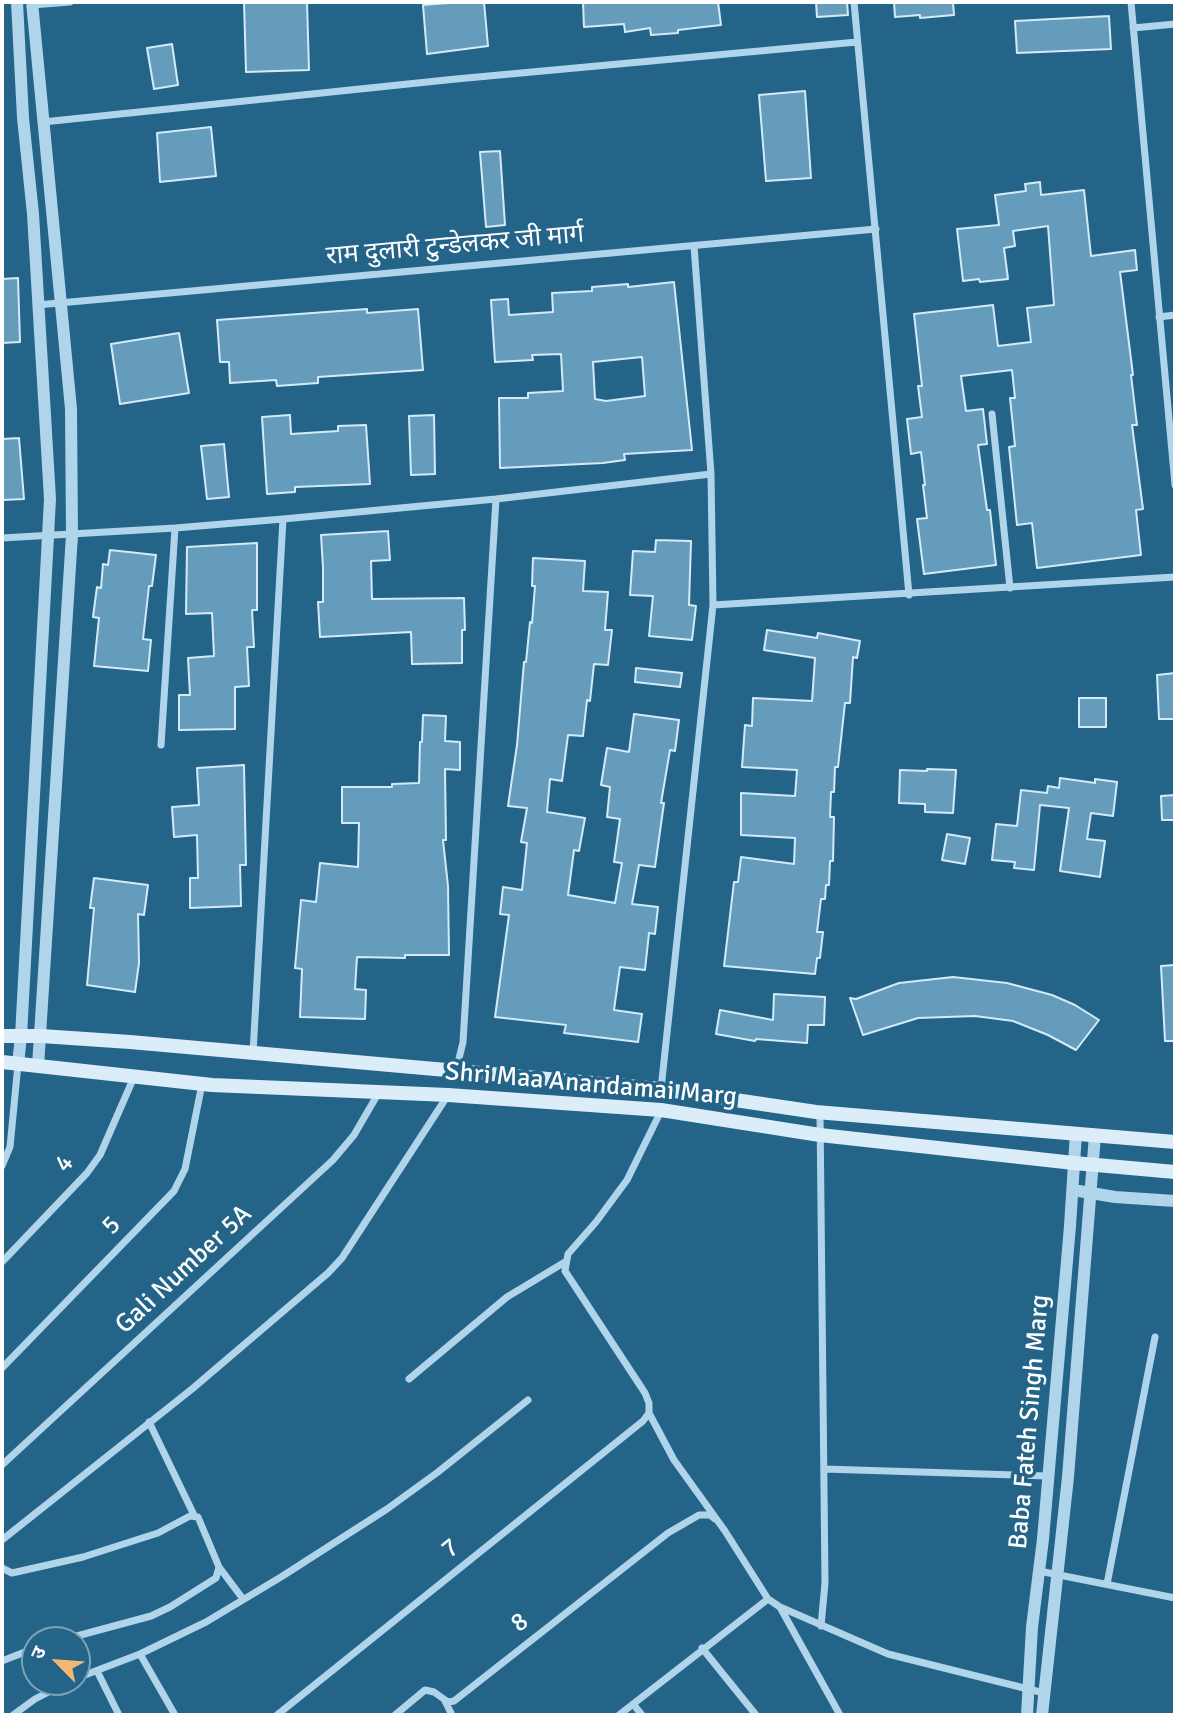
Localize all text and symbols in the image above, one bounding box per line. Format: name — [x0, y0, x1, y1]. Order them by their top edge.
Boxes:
street label: राम दुलारी टुन्डेलकर जी मार्ग — [325, 219, 585, 273]
street label: Shri Maa Anandamai Marg — [444, 1057, 738, 1113]
street label: 4 — [49, 1148, 81, 1180]
street label: Gali Number 5A — [109, 1199, 259, 1341]
street label: 5 — [96, 1210, 128, 1242]
street label: Baba Fateh Singh Marg — [1003, 1293, 1057, 1551]
street label: 7 — [436, 1532, 466, 1566]
street label: 8 — [505, 1606, 535, 1640]
north arrow — [21, 1626, 91, 1696]
text: उ — [26, 1643, 52, 1663]

